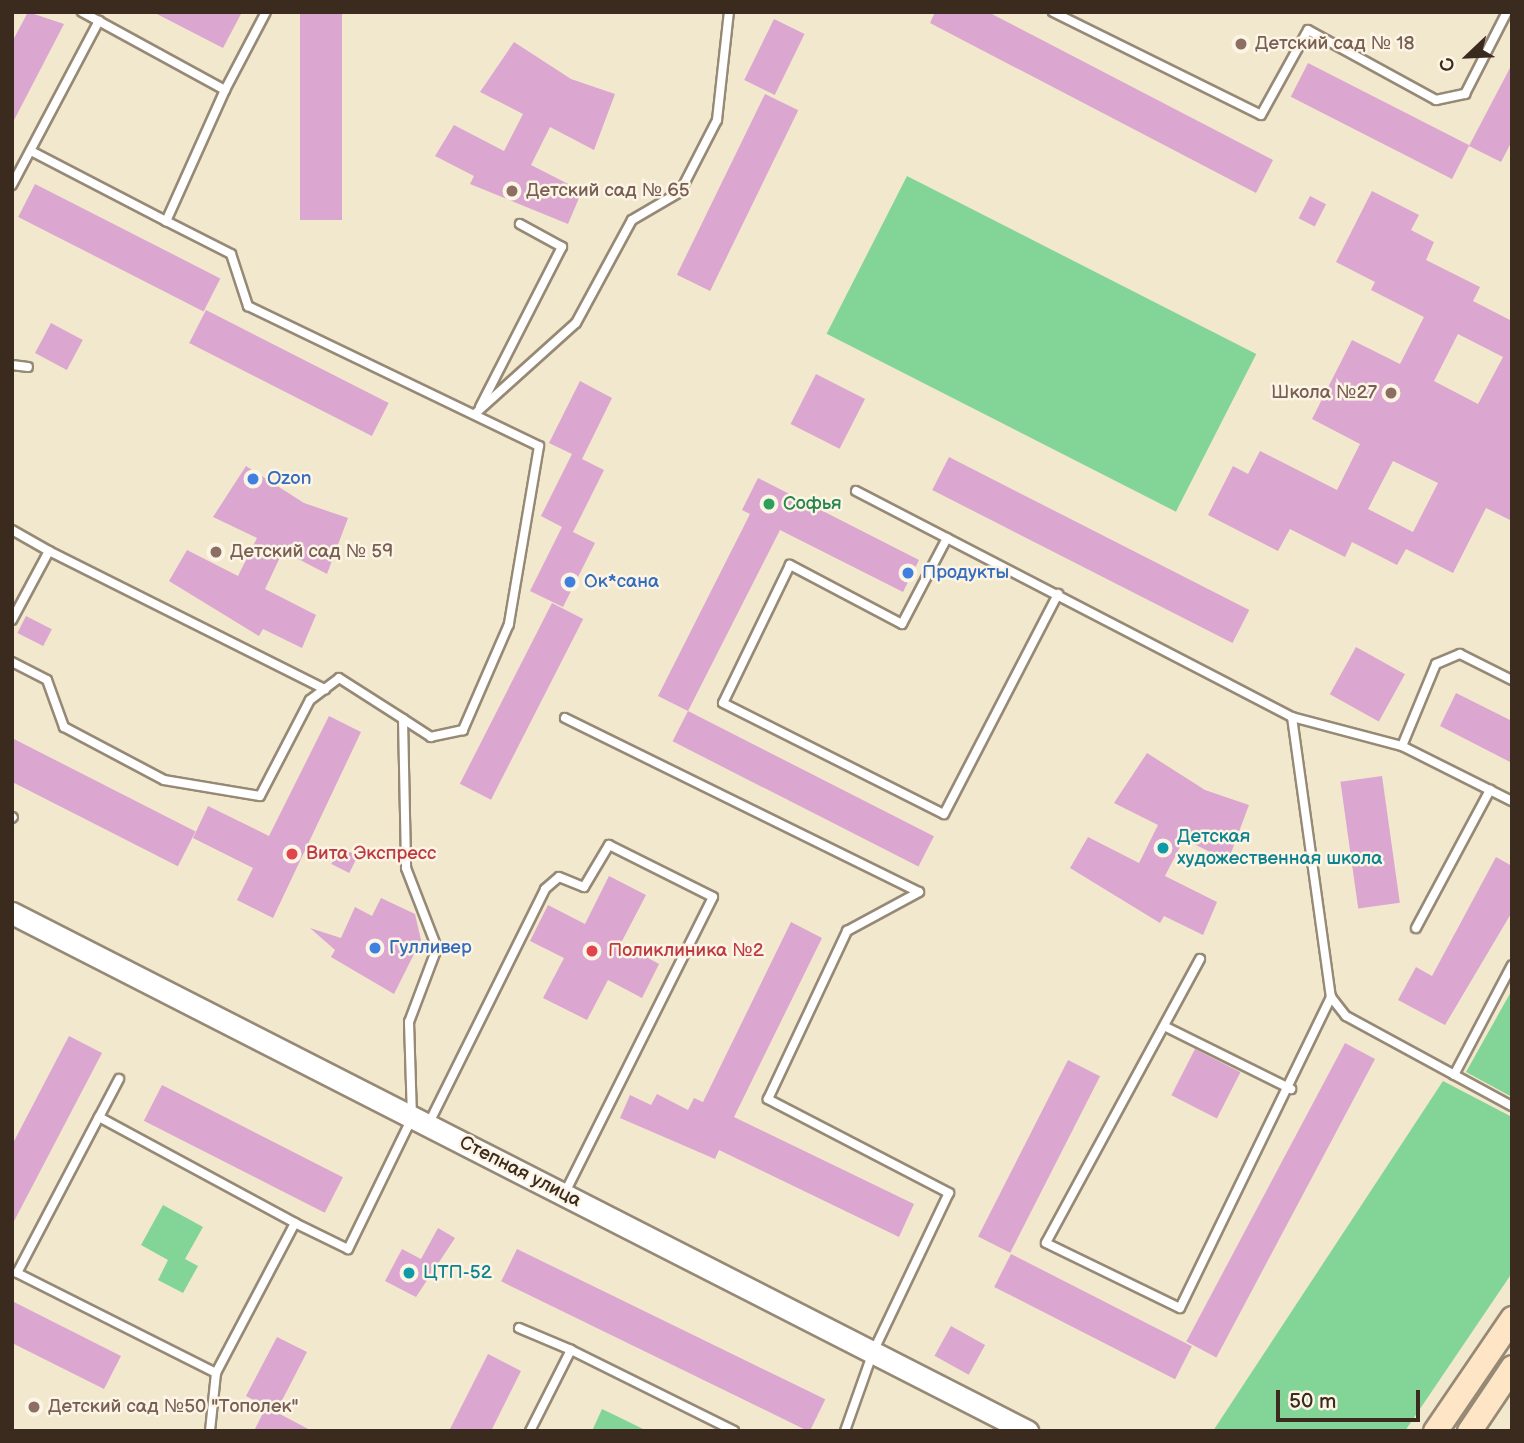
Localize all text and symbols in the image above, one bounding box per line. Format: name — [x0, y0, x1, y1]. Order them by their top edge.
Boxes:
north arrow — [1433, 21, 1503, 91]
place label: Детский сад № 18 — [1255, 33, 1415, 55]
marker: Детский сад № 18 — [1233, 36, 1249, 52]
text: С — [1435, 54, 1461, 75]
place label: Детский сад № 65 — [526, 180, 690, 202]
marker: Детский сад № 65 — [504, 183, 520, 199]
place label: Школа №27 — [1271, 382, 1377, 404]
marker: Школа №27 — [1383, 385, 1399, 401]
place label: Ozon — [267, 468, 312, 490]
marker: Ozon — [245, 471, 261, 487]
place label: Софья — [783, 493, 842, 515]
marker: Софья — [761, 496, 777, 512]
place label: Детский сад № 59 — [230, 541, 393, 563]
marker: Детский сад № 59 — [208, 544, 224, 560]
place label: Продукты — [922, 562, 1009, 584]
marker: Продукты — [900, 565, 916, 581]
place label: Ок*сана — [584, 571, 659, 593]
marker: Ок*сана — [562, 574, 578, 590]
place label: Детская художественная школа — [1177, 826, 1383, 870]
marker: Детская художественная школа — [1155, 840, 1171, 856]
place label: Вита Экспресс — [306, 843, 436, 865]
marker: Вита Экспресс — [284, 846, 300, 862]
place label: Гулливер — [389, 937, 472, 959]
marker: Гулливер — [367, 940, 383, 956]
place label: Поликлиника №2 — [608, 940, 764, 962]
marker: Поликлиника №2 — [582, 941, 602, 961]
street label: Степная улица — [455, 1132, 585, 1212]
place label: ЦТП-52 — [423, 1262, 492, 1284]
marker: ЦТП-52 — [401, 1265, 417, 1281]
scale bar — [1279, 1376, 1422, 1420]
text: 50 m — [1289, 1389, 1336, 1414]
place label: Детский сад №50 "Тополек" — [48, 1396, 299, 1418]
marker: Детский сад №50 "Тополек" — [26, 1399, 42, 1415]

